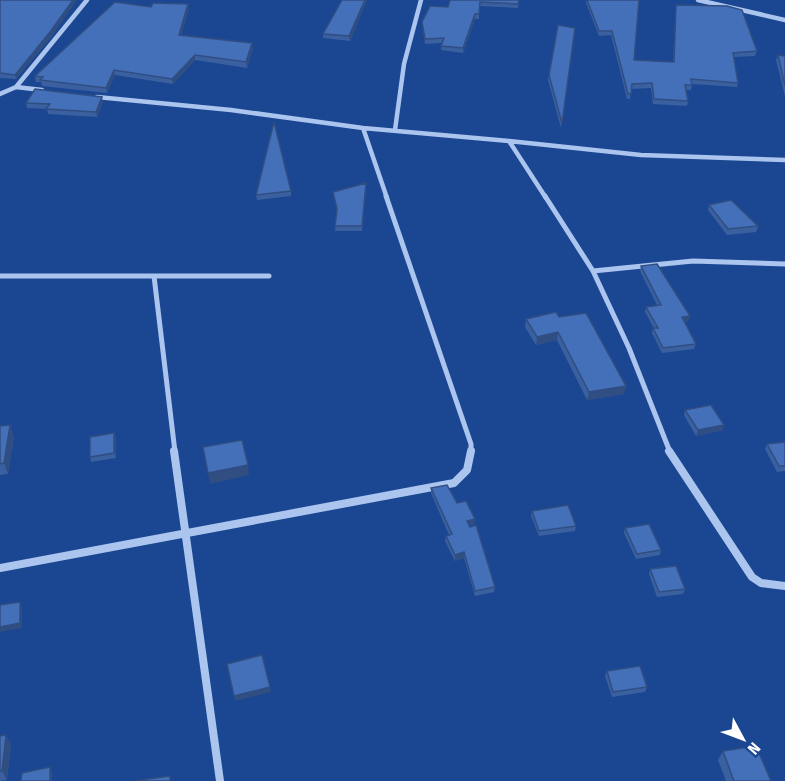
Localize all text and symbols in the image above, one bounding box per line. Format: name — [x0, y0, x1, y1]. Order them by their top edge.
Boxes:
north arrow — [713, 709, 773, 769]
text: N — [744, 739, 764, 758]

